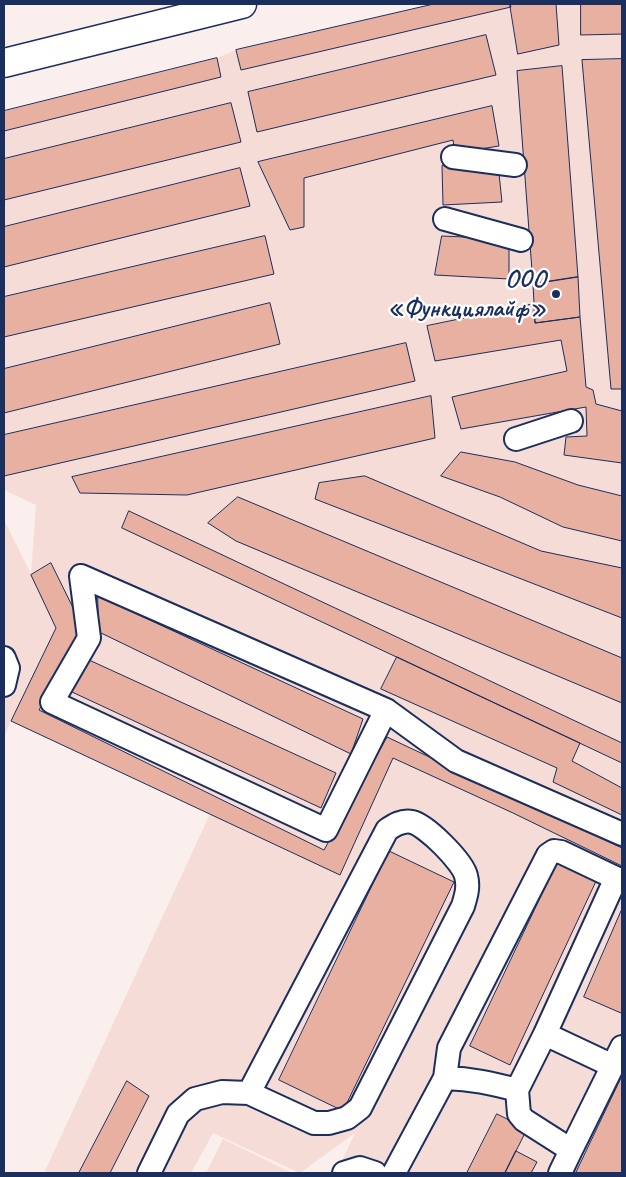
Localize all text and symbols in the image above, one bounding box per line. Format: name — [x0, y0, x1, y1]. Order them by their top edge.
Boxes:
place label: ООО «Функциялайф» — [388, 265, 546, 324]
marker: ООО «Функциялайф» — [550, 288, 562, 300]

